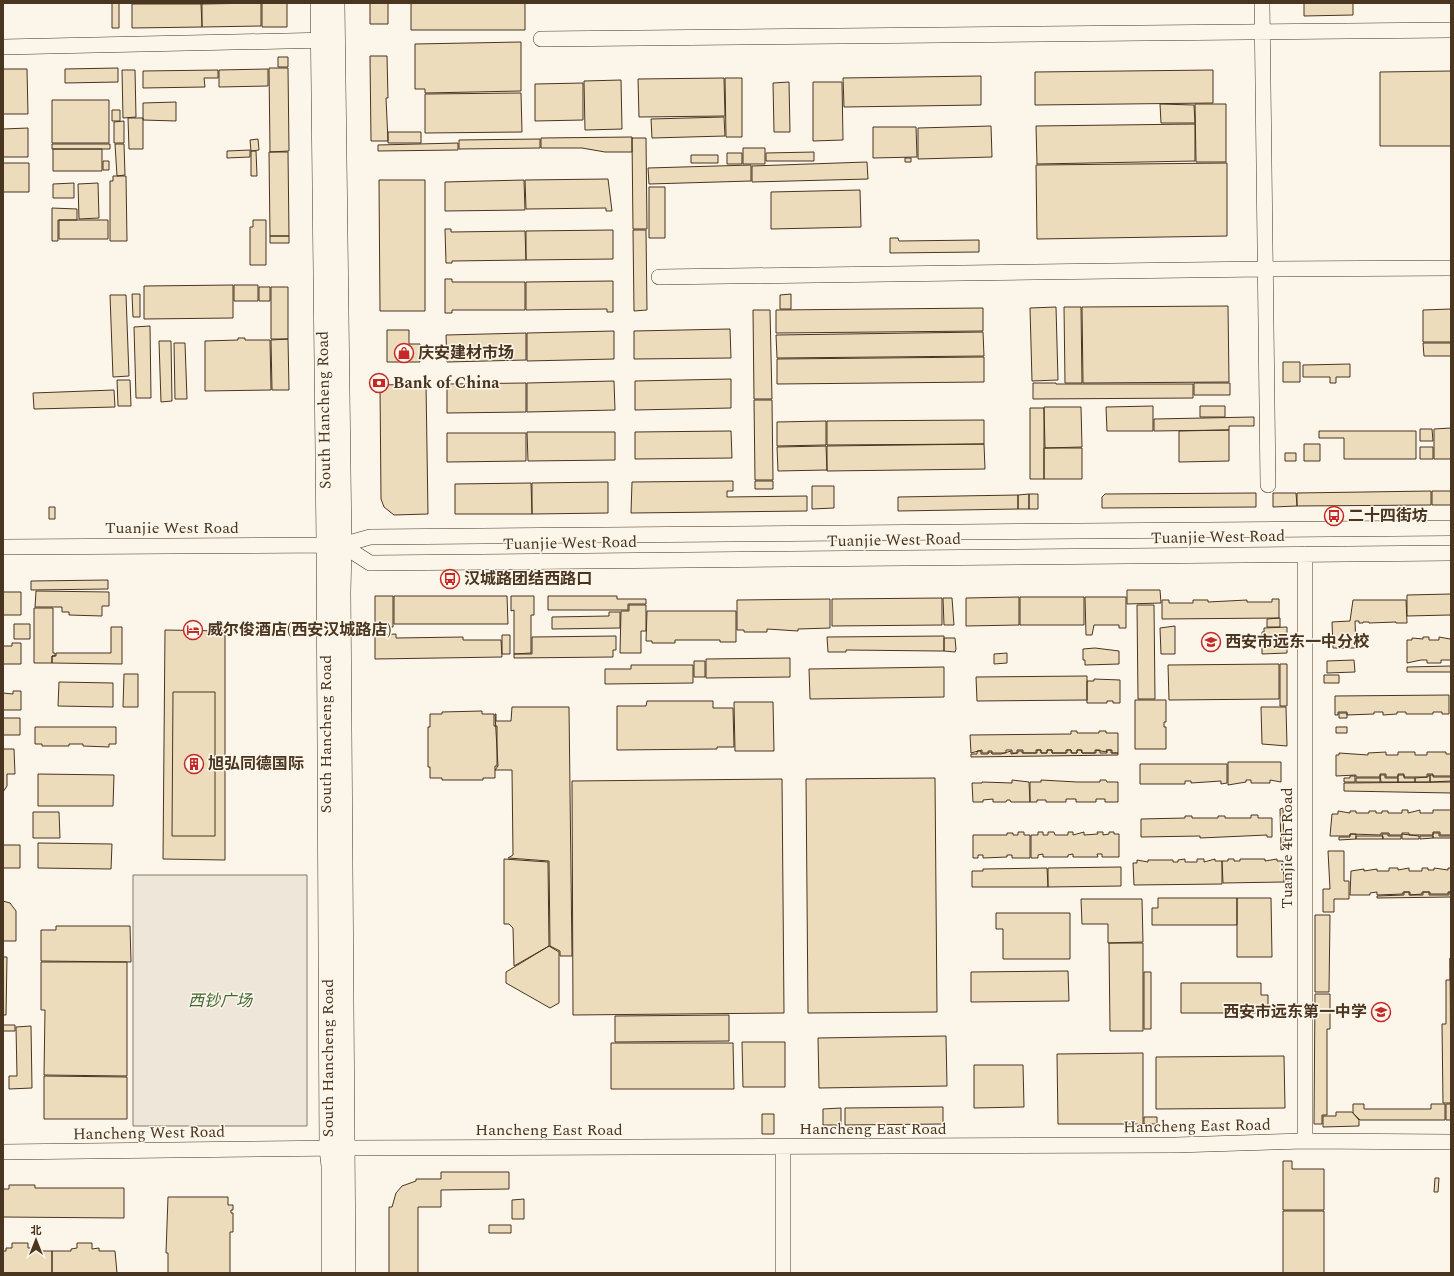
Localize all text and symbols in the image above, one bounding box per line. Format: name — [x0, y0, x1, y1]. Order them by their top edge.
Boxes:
street label: South Hancheng Road — [311, 331, 337, 489]
place label: 庆安建材市场 — [418, 341, 514, 365]
shop icon: 庆安建材市场 — [393, 342, 415, 364]
place label: Bank of China — [393, 371, 500, 395]
bank icon: Bank of China — [368, 372, 390, 394]
place label: 二十四街坊 — [1348, 504, 1428, 528]
bus stop icon: 二十四街坊 — [1323, 505, 1345, 527]
street label: Tuanjie West Road — [105, 516, 239, 540]
street label: Tuanjie West Road — [1151, 524, 1285, 550]
street label: Tuanjie West Road — [827, 527, 961, 553]
street label: Tuanjie West Road — [503, 530, 637, 556]
place label: 汉城路团结西路口 — [464, 567, 592, 591]
bus stop icon: 汉城路团结西路口 — [439, 568, 461, 590]
place label: 威尔俊酒店(西安汉城路店) — [207, 618, 391, 642]
hotel icon: 威尔俊酒店(西安汉城路店) — [182, 619, 204, 641]
place label: 西安市远东一中分校 — [1225, 630, 1370, 654]
school or university icon: 西安市远东一中分校 — [1200, 631, 1222, 653]
street label: South Hancheng Road — [314, 655, 338, 813]
place label: 旭弘同德国际 — [208, 752, 304, 776]
building icon: 旭弘同德国际 — [183, 753, 205, 775]
street label: Tuanjie 4th Road — [1275, 787, 1299, 909]
street label: South Hancheng Road — [316, 979, 340, 1137]
park label: 西钞广场 — [188, 989, 254, 1013]
place label: 西安市远东第一中学 — [1223, 1000, 1367, 1024]
school or university icon: 西安市远东第一中学 — [1370, 1001, 1392, 1023]
street label: Hancheng East Road — [1123, 1113, 1271, 1139]
street label: Hancheng East Road — [799, 1117, 947, 1141]
street label: Hancheng East Road — [475, 1118, 623, 1142]
street label: Hancheng West Road — [73, 1120, 225, 1146]
north arrow — [16, 1220, 56, 1260]
text: 北 — [31, 1222, 42, 1239]

